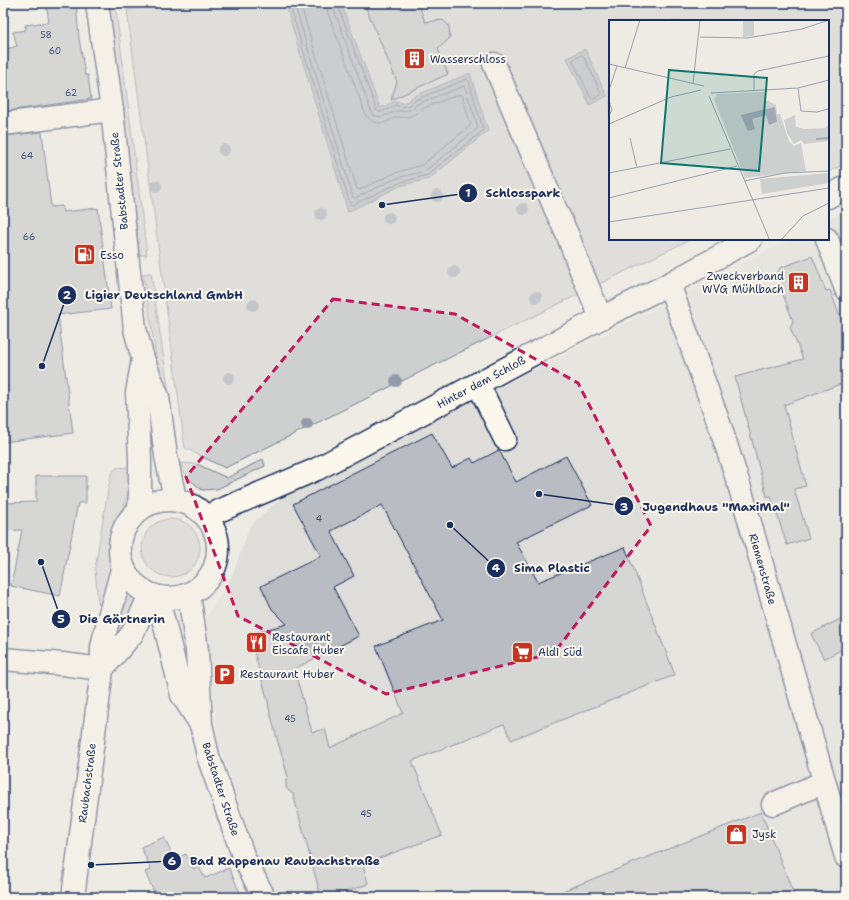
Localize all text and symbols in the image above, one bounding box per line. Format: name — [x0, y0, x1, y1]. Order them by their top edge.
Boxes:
inset map — [609, 20, 829, 240]
house number: 58 — [40, 29, 52, 41]
house number: 60 — [49, 45, 61, 57]
building icon: Wasserschloss — [401, 46, 427, 72]
place label: Wasserschloss — [430, 52, 506, 67]
house number: 62 — [65, 87, 77, 99]
street label: Babstadter Straße — [107, 131, 132, 230]
house number: 64 — [21, 150, 33, 162]
callout: Schlosspark — [458, 181, 569, 205]
text: 1 — [465, 185, 471, 201]
text: Schlosspark — [486, 185, 561, 201]
house number: 66 — [23, 231, 35, 243]
fuel station icon: Esso — [72, 242, 98, 268]
place label: Esso — [100, 248, 124, 263]
place label: Zweckverband WVG Mühlbach — [702, 269, 784, 297]
building icon: Zweckverband WVG Mühlbach — [786, 269, 812, 295]
callout: Ligier Deutschland GmbH — [57, 283, 251, 307]
text: 2 — [63, 287, 72, 303]
text: Ligier Deutschland GmbH — [85, 287, 243, 303]
street label: Hinter dem Schloß — [434, 353, 528, 412]
callout: Jugendhaus "MaxiMal" — [614, 494, 797, 518]
text: 3 — [620, 499, 628, 515]
text: Jugendhaus "MaxiMal" — [642, 499, 790, 515]
house number: 4 — [316, 513, 322, 525]
street label: Riemenstraße — [745, 532, 780, 607]
callout: Sima Plastic — [486, 556, 598, 580]
text: 4 — [492, 560, 501, 576]
text: Sima Plastic — [514, 560, 590, 576]
callout: Die Gärtnerin — [51, 607, 173, 631]
text: 5 — [57, 611, 65, 627]
text: Die Gärtnerin — [79, 611, 165, 627]
restaurant icon: Restaurant Eiscafe Huber — [244, 630, 270, 656]
place label: Restaurant Eiscafe Huber — [272, 630, 345, 658]
supermarket icon: Aldi Süd — [510, 639, 536, 665]
place label: Aldi Süd — [538, 645, 582, 660]
parking icon: Restaurant Huber — [212, 661, 238, 687]
place label: Restaurant Huber — [240, 667, 335, 682]
house number: 45 — [284, 713, 296, 725]
street label: Babstadter Straße — [198, 740, 243, 838]
street label: Raubachstraße — [75, 742, 100, 824]
house number: 45 — [360, 808, 372, 820]
shop icon: Jysk — [724, 821, 750, 847]
place label: Jysk — [752, 827, 776, 842]
callout: Bad Rappenau Raubachstraße — [162, 849, 388, 873]
text: 6 — [168, 853, 176, 869]
text: Bad Rappenau Raubachstraße — [190, 853, 380, 869]

